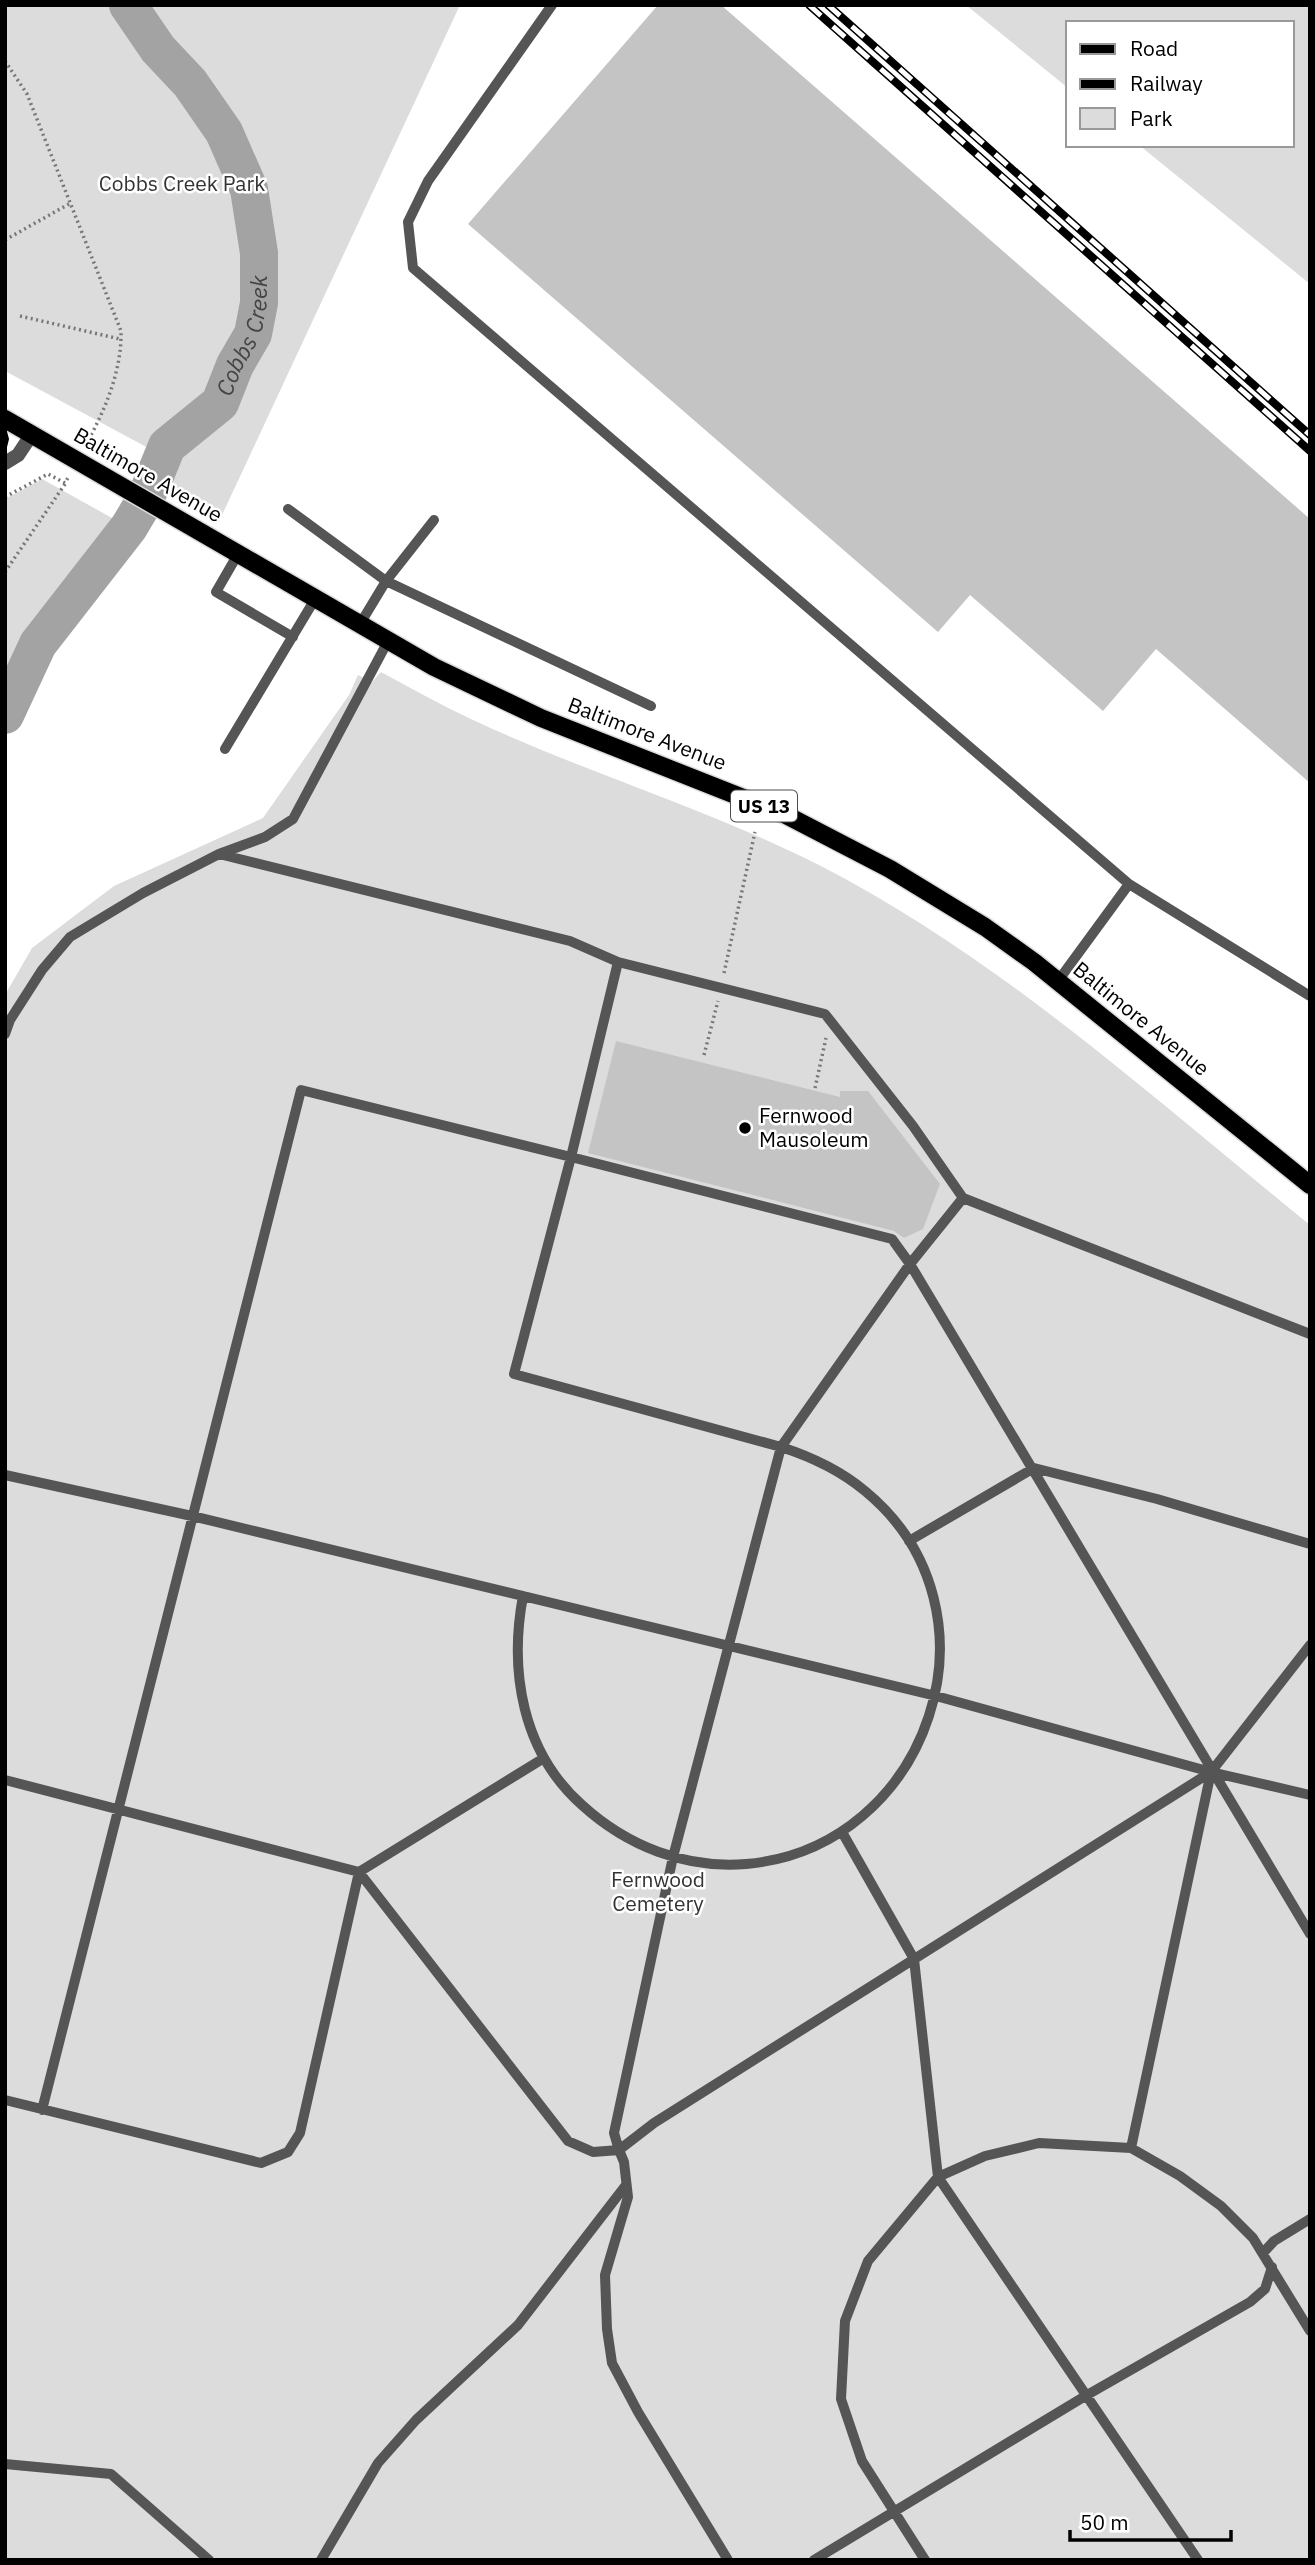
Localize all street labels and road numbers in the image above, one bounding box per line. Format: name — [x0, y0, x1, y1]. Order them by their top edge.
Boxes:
street label: Baltimore Avenue — [69, 420, 228, 528]
street label: Baltimore Avenue — [564, 690, 731, 776]
road number: US 13 — [731, 790, 797, 821]
street label: Baltimore Avenue — [1068, 955, 1216, 1082]

